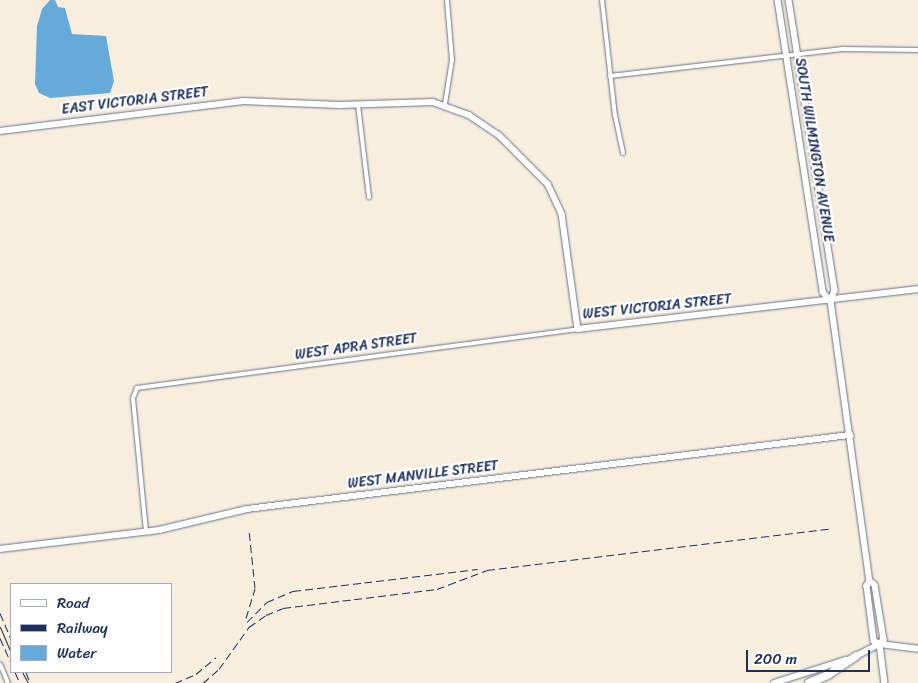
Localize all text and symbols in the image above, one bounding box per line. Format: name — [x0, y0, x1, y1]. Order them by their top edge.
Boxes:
street label: SOUTH WILMINGTON AVENUE — [791, 57, 837, 243]
street label: EAST VICTORIA STREET — [60, 84, 210, 118]
street label: WEST VICTORIA STREET — [581, 291, 733, 323]
street label: WEST APRA STREET — [293, 330, 419, 364]
street label: WEST MANVILLE STREET — [346, 457, 500, 493]
legend — [10, 583, 172, 673]
text: Road — [57, 590, 89, 616]
text: Railway — [57, 615, 108, 641]
text: Water — [57, 640, 97, 666]
scale bar — [748, 640, 872, 672]
text: 200 m — [754, 646, 797, 672]

